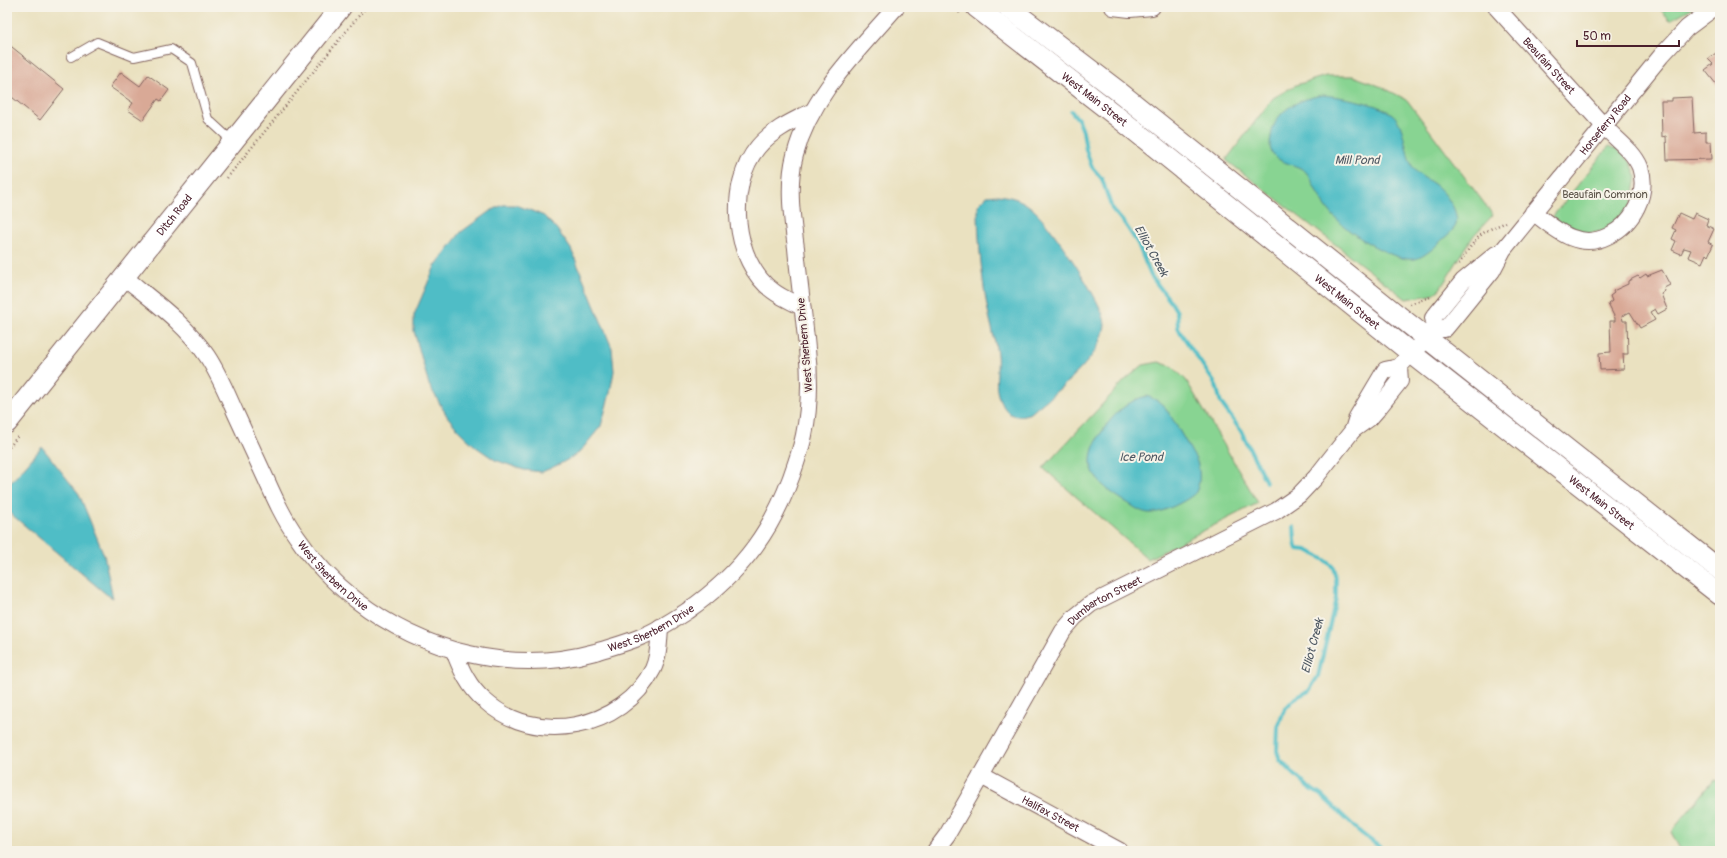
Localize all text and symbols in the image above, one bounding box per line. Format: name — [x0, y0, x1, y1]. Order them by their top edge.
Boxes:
scale bar — [1577, 22, 1679, 48]
text: 50 m — [1583, 29, 1611, 44]
street label: Beaufain Street — [1520, 35, 1578, 97]
street label: West Main Street — [1059, 69, 1131, 129]
street label: Horseferry Road — [1577, 92, 1634, 158]
water label: Mill Pond — [1335, 153, 1381, 168]
park label: Beaufain Common — [1562, 188, 1648, 201]
street label: Ditch Road — [154, 192, 195, 238]
water label: Elliot Creek — [1131, 223, 1172, 280]
street label: West Main Street — [1312, 272, 1383, 332]
street label: West Sherbern Drive — [794, 297, 816, 393]
water label: Ice Pond — [1119, 450, 1165, 465]
street label: West Main Street — [1566, 473, 1638, 532]
street label: West Sherbern Drive — [295, 538, 371, 614]
street label: Dumbarton Street — [1064, 573, 1144, 628]
street label: West Sherbern Drive — [606, 601, 697, 654]
water label: Elliot Creek — [1298, 616, 1328, 675]
street label: Halifax Street — [1019, 793, 1082, 835]

